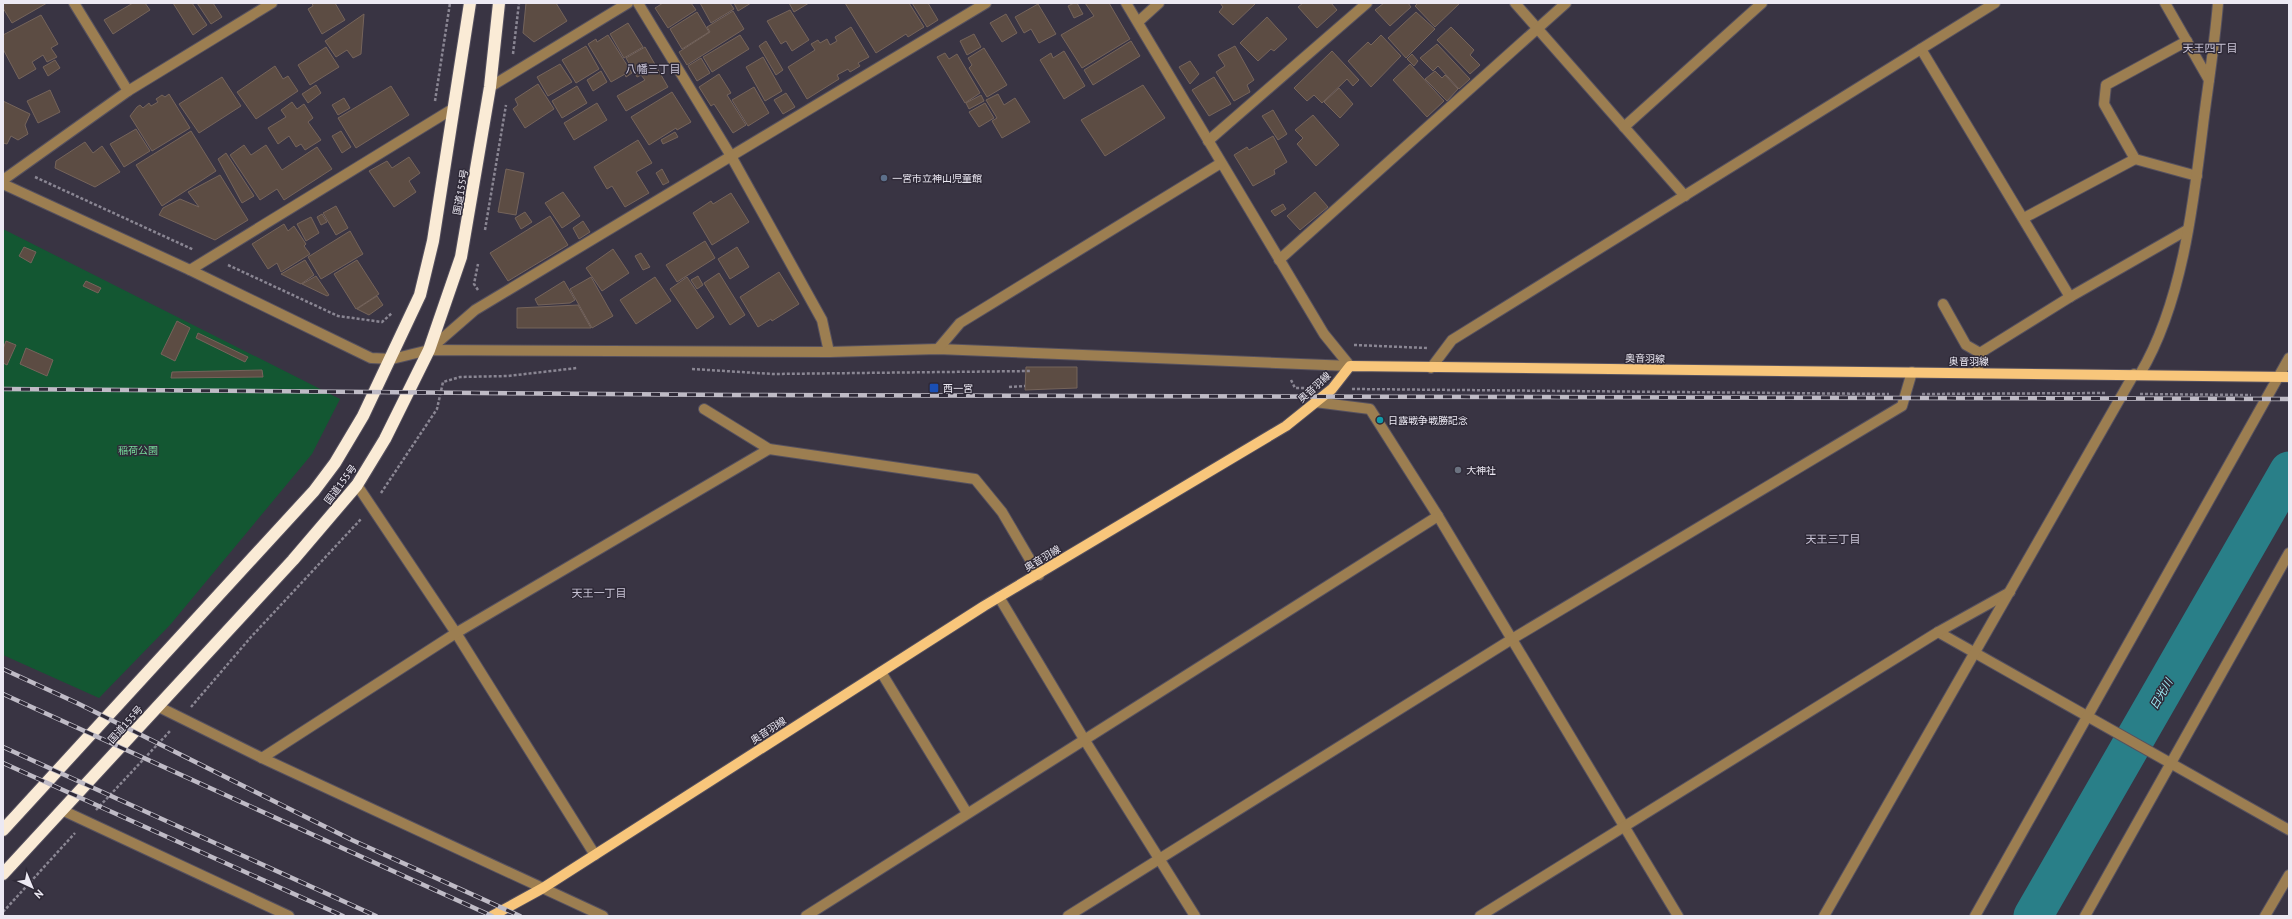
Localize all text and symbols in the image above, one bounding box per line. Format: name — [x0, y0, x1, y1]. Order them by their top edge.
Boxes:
district label: 天王四丁目 — [2183, 41, 2238, 55]
district label: 八幡三丁目 — [626, 62, 681, 76]
street label: 国道155号 — [450, 168, 471, 216]
place label: 一宮市立神山児童館 — [892, 172, 982, 185]
marker: 一宮市立神山児童館 — [879, 173, 889, 183]
street label: 奥音羽線 — [1625, 352, 1665, 365]
street label: 奥音羽線 — [1949, 355, 1989, 368]
street label: 奥音羽線 — [1295, 369, 1334, 406]
marker: 西一宮 — [928, 382, 940, 394]
place label: 西一宮 — [943, 382, 973, 395]
place label: 日露戦争戦勝記念 — [1388, 414, 1468, 427]
marker: 日露戦争戦勝記念 — [1375, 415, 1385, 425]
park label: 稲荷公園 — [118, 444, 158, 457]
street label: 国道155号 — [321, 462, 360, 507]
place label: 大神社 — [1466, 464, 1496, 477]
marker: 大神社 — [1453, 465, 1463, 475]
district label: 天王三丁目 — [1806, 532, 1861, 546]
street label: 奥音羽線 — [1022, 543, 1063, 574]
district label: 天王一丁目 — [572, 586, 627, 600]
water label: 日光川 — [2147, 675, 2176, 712]
street label: 国道155号 — [105, 703, 146, 746]
street label: 奥音羽線 — [748, 714, 789, 747]
north arrow — [12, 867, 52, 907]
text: N — [31, 887, 46, 902]

